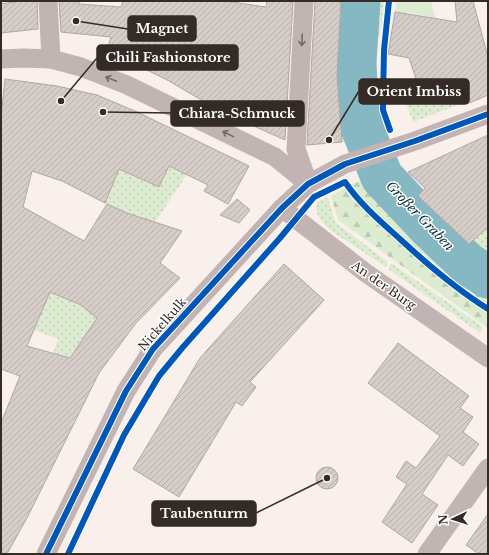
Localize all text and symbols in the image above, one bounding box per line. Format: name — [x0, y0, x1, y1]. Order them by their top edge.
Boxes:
callout: Magnet — [128, 16, 196, 41]
text: Magnet — [136, 20, 188, 37]
one-way arrow — [298, 33, 306, 46]
callout: Chili Fashionstore — [97, 45, 238, 70]
text: Chili Fashionstore — [105, 49, 231, 66]
one-way arrow — [105, 74, 117, 82]
callout: Orient Imbiss — [359, 79, 469, 104]
text: Orient Imbiss — [367, 83, 461, 100]
callout: Chiara-Schmuck — [171, 101, 304, 126]
text: Chiara-Schmuck — [179, 105, 296, 122]
one-way arrow — [223, 130, 235, 137]
water label: Großer Graben — [382, 177, 458, 255]
street label: An der Burg — [348, 257, 420, 313]
street label: Nickelkulk — [135, 294, 190, 354]
north arrow — [433, 499, 473, 539]
callout: Taubenturm — [152, 501, 256, 526]
text: Taubenturm — [160, 505, 249, 522]
text: N — [436, 513, 450, 525]

